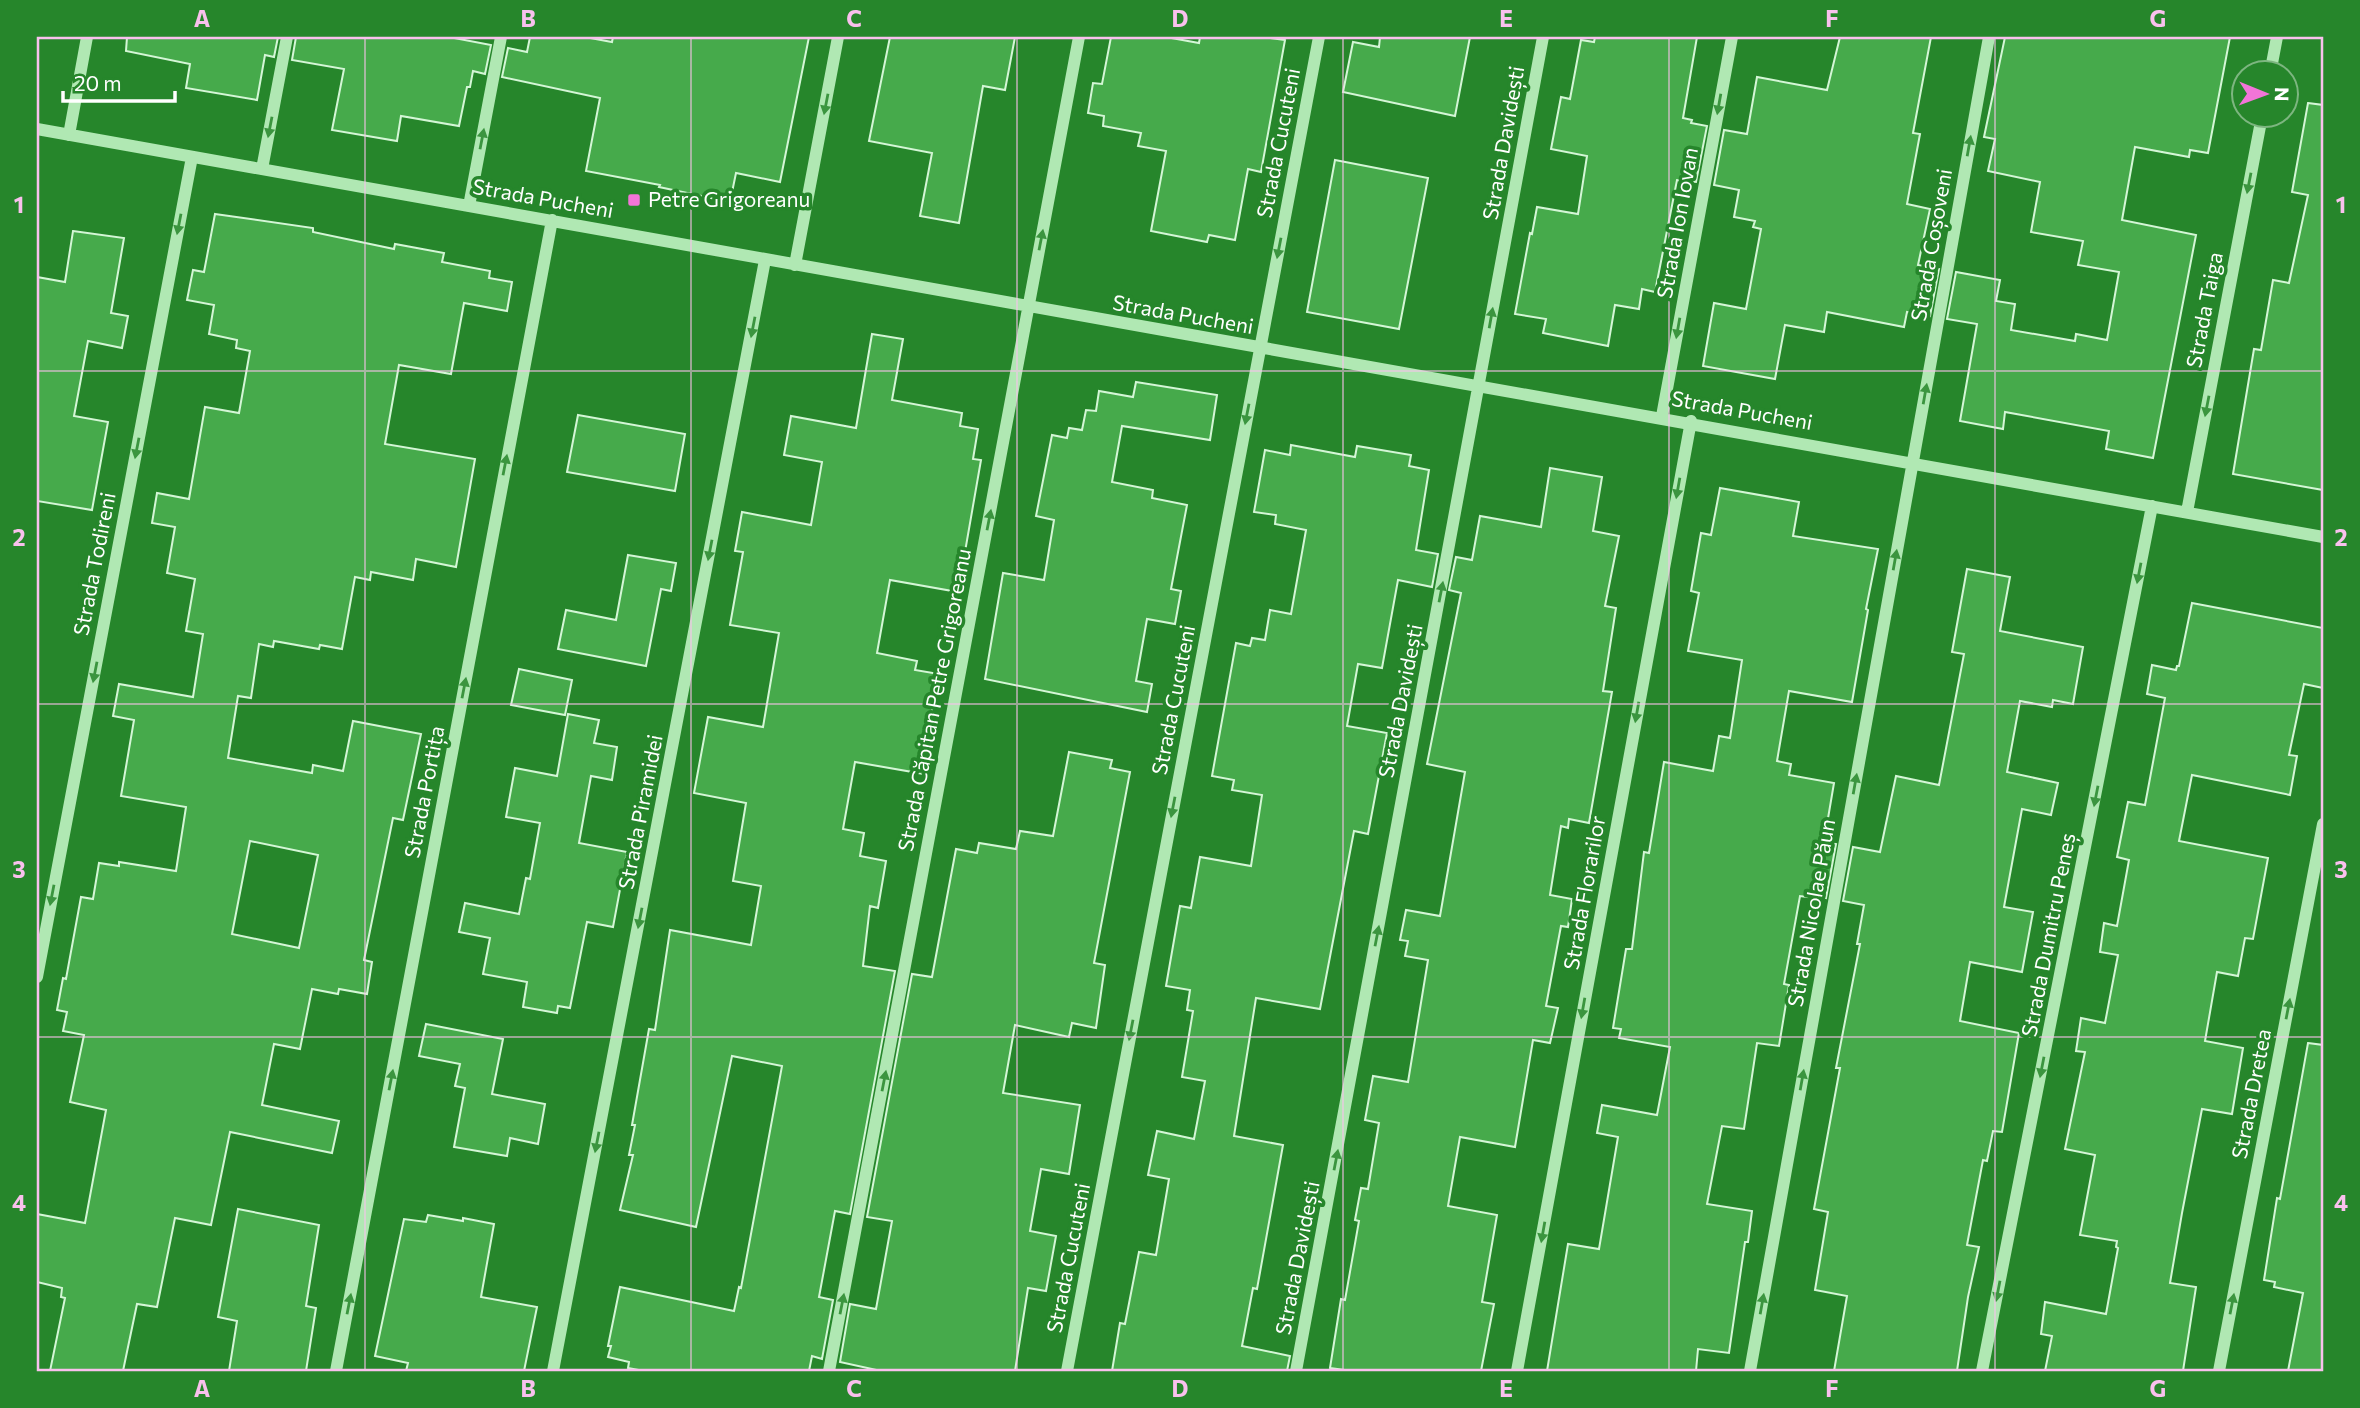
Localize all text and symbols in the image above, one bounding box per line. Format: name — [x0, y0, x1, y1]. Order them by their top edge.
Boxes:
text: A — [194, 4, 211, 32]
text: B — [520, 4, 536, 32]
text: C — [846, 4, 862, 32]
text: D — [1172, 4, 1189, 32]
text: E — [1499, 4, 1513, 32]
text: F — [1825, 4, 1839, 32]
text: G — [2150, 4, 2166, 32]
scale bar — [63, 60, 175, 104]
north arrow — [2230, 60, 2300, 130]
street label: Strada Davidești — [1477, 64, 1530, 222]
street label: Strada Cucuteni — [1251, 66, 1304, 220]
text: 20 m — [74, 70, 122, 95]
text: N — [2271, 87, 2294, 102]
one-way arrow — [820, 93, 831, 115]
one-way arrow — [1713, 93, 1724, 115]
one-way arrow — [265, 116, 276, 138]
one-way arrow — [476, 127, 487, 149]
one-way arrow — [1964, 135, 1975, 157]
street label: Strada Ion Iovan — [1651, 145, 1702, 300]
street label: Strada Coșoveni — [1905, 167, 1958, 323]
one-way arrow — [2243, 172, 2254, 194]
street label: Strada Pucheni — [471, 173, 616, 222]
place label: Petre Grigoreanu — [648, 186, 810, 211]
text: 1 — [14, 190, 24, 218]
text: 1 — [2336, 190, 2346, 218]
marker: Petre Grigoreanu — [626, 192, 642, 208]
one-way arrow — [173, 214, 184, 236]
one-way arrow — [1036, 229, 1047, 251]
one-way arrow — [1273, 237, 1284, 259]
street label: Strada Taiga — [2180, 250, 2227, 370]
street label: Strada Pucheni — [1111, 289, 1256, 338]
one-way arrow — [1486, 307, 1497, 329]
one-way arrow — [747, 316, 758, 338]
one-way arrow — [1672, 317, 1683, 339]
one-way arrow — [1920, 383, 1931, 405]
street label: Strada Pucheni — [1670, 385, 1815, 434]
one-way arrow — [2201, 395, 2212, 417]
one-way arrow — [1242, 403, 1253, 425]
one-way arrow — [131, 437, 142, 459]
one-way arrow — [500, 454, 511, 476]
one-way arrow — [1672, 478, 1683, 500]
street label: Strada Todireni — [67, 490, 120, 637]
one-way arrow — [983, 509, 994, 531]
text: 2 — [12, 523, 26, 551]
text: 2 — [2334, 523, 2348, 551]
one-way arrow — [705, 539, 716, 561]
street label: Strada Căpitan Petre Grigoreanu — [892, 546, 975, 853]
one-way arrow — [1890, 549, 1901, 571]
one-way arrow — [2134, 562, 2145, 584]
one-way arrow — [1436, 581, 1447, 603]
street label: Strada Davidești — [1372, 622, 1429, 780]
street label: Strada Cucuteni — [1146, 623, 1199, 777]
one-way arrow — [89, 661, 100, 683]
one-way arrow — [458, 677, 469, 699]
one-way arrow — [1632, 701, 1643, 723]
street label: Strada Portița — [398, 723, 451, 860]
street label: Strada Piramidei — [612, 732, 667, 891]
one-way arrow — [1850, 773, 1861, 795]
one-way arrow — [2090, 785, 2101, 807]
one-way arrow — [1168, 796, 1179, 818]
street label: Strada Florarilor — [1558, 814, 1609, 972]
street label: Strada Nicolae Păun — [1782, 817, 1839, 1009]
street label: Strada Dumitru Peneș — [2015, 831, 2082, 1039]
text: 3 — [12, 855, 26, 883]
text: 3 — [2334, 855, 2348, 883]
one-way arrow — [47, 884, 58, 906]
one-way arrow — [634, 907, 645, 929]
one-way arrow — [1372, 925, 1383, 947]
one-way arrow — [1578, 997, 1589, 1019]
one-way arrow — [2283, 997, 2294, 1019]
one-way arrow — [1126, 1019, 1137, 1041]
street label: Strada Dretea — [2226, 1027, 2275, 1161]
one-way arrow — [2037, 1056, 2048, 1078]
one-way arrow — [385, 1069, 396, 1091]
one-way arrow — [1797, 1069, 1808, 1091]
one-way arrow — [878, 1070, 889, 1092]
one-way arrow — [591, 1131, 602, 1153]
one-way arrow — [1330, 1149, 1341, 1171]
street label: Strada Davidești — [1269, 1179, 1326, 1337]
street label: Strada Cucuteni — [1041, 1181, 1094, 1335]
text: 4 — [12, 1188, 26, 1216]
text: 4 — [2334, 1188, 2348, 1216]
one-way arrow — [1537, 1221, 1548, 1243]
one-way arrow — [1993, 1280, 2004, 1302]
one-way arrow — [344, 1293, 355, 1315]
one-way arrow — [836, 1293, 847, 1315]
one-way arrow — [1757, 1293, 1768, 1315]
one-way arrow — [2226, 1293, 2237, 1315]
text: A — [194, 1374, 211, 1402]
text: B — [520, 1374, 536, 1402]
text: C — [846, 1374, 862, 1402]
text: D — [1172, 1374, 1189, 1402]
text: E — [1499, 1374, 1513, 1402]
text: F — [1825, 1374, 1839, 1402]
text: G — [2150, 1374, 2166, 1402]

